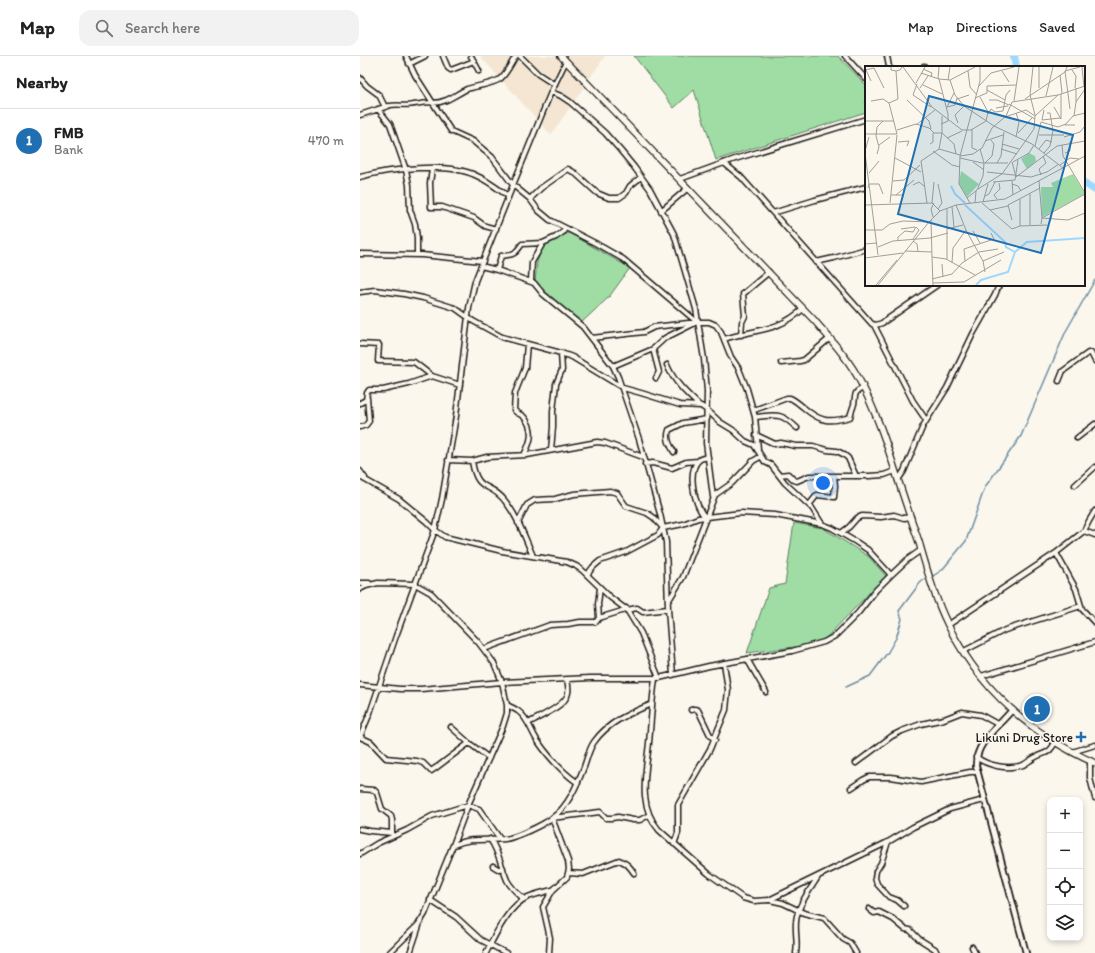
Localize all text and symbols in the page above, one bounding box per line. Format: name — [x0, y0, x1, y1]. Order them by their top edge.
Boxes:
search box — [79, 10, 359, 46]
text: Map — [20, 16, 55, 39]
icon: search — [93, 17, 115, 39]
text: Search here — [125, 19, 200, 37]
text: Map — [908, 19, 934, 36]
text: Directions — [956, 19, 1017, 36]
text: Saved — [1039, 19, 1075, 36]
inset map — [865, 66, 1085, 286]
text: Nearby — [16, 72, 68, 92]
text: FMB — [54, 124, 84, 142]
text: 1 — [26, 133, 32, 148]
text: 470 m — [308, 133, 344, 148]
text: Bank — [54, 142, 83, 157]
your location — [813, 473, 833, 493]
pin: 1 — [1024, 694, 1050, 724]
place label: Likuni Drug Store — [975, 730, 1073, 745]
marker: Likuni Drug Store — [1076, 732, 1086, 742]
map controls — [1047, 797, 1083, 941]
button: + — [1047, 797, 1083, 833]
button: − — [1047, 833, 1083, 869]
button: locate — [1047, 869, 1083, 905]
button: layers — [1047, 905, 1083, 941]

